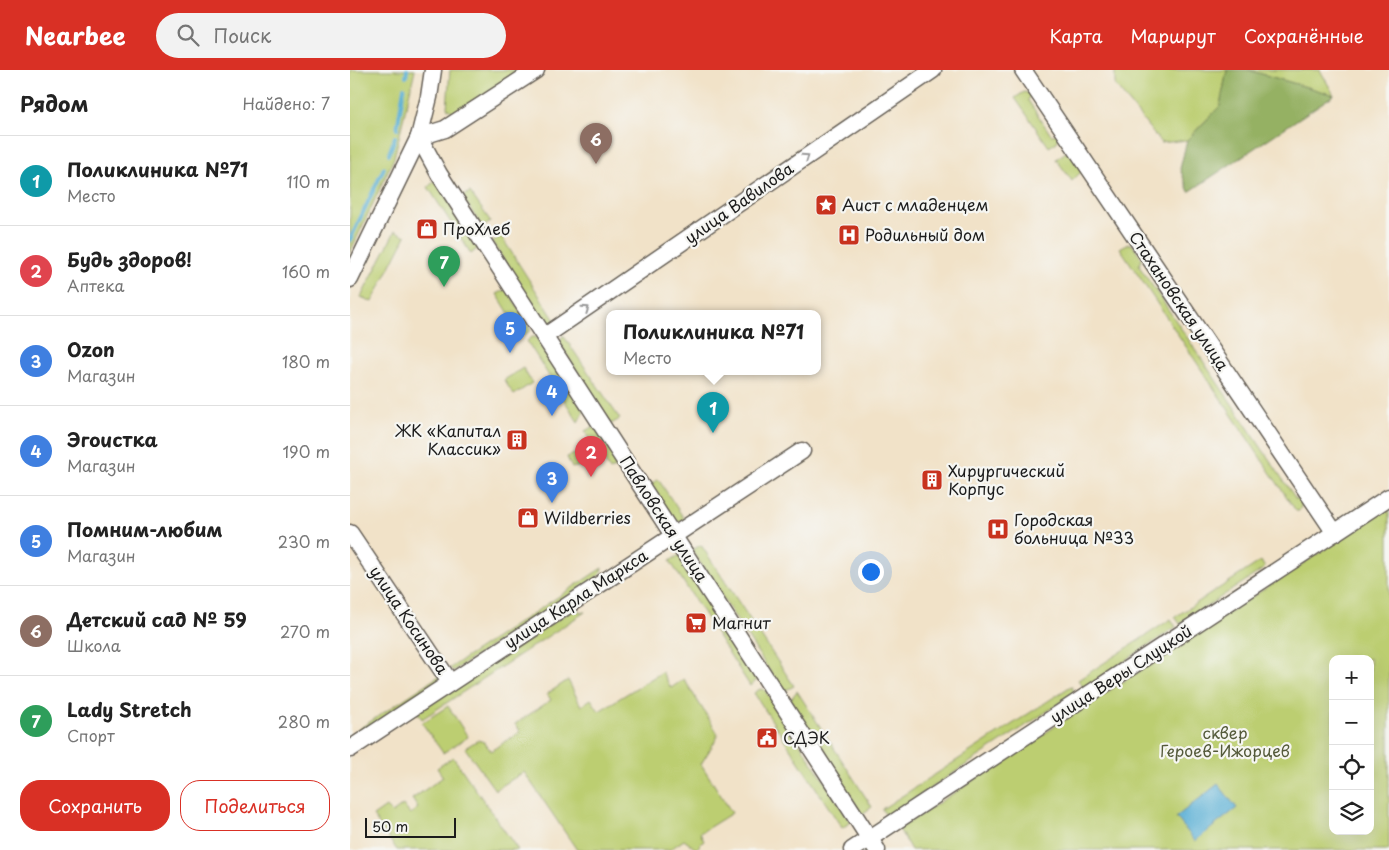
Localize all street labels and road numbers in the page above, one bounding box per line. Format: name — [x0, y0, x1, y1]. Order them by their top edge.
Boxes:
street label: улица Вавилова — [679, 156, 798, 249]
street label: Стахановская улица — [1124, 226, 1236, 375]
street label: Павловская улица — [615, 451, 715, 586]
street label: улица Карла Маркса — [499, 543, 652, 654]
street label: улица Косинова — [365, 560, 455, 679]
street label: улица Веры Слуцкой — [1045, 618, 1196, 728]

